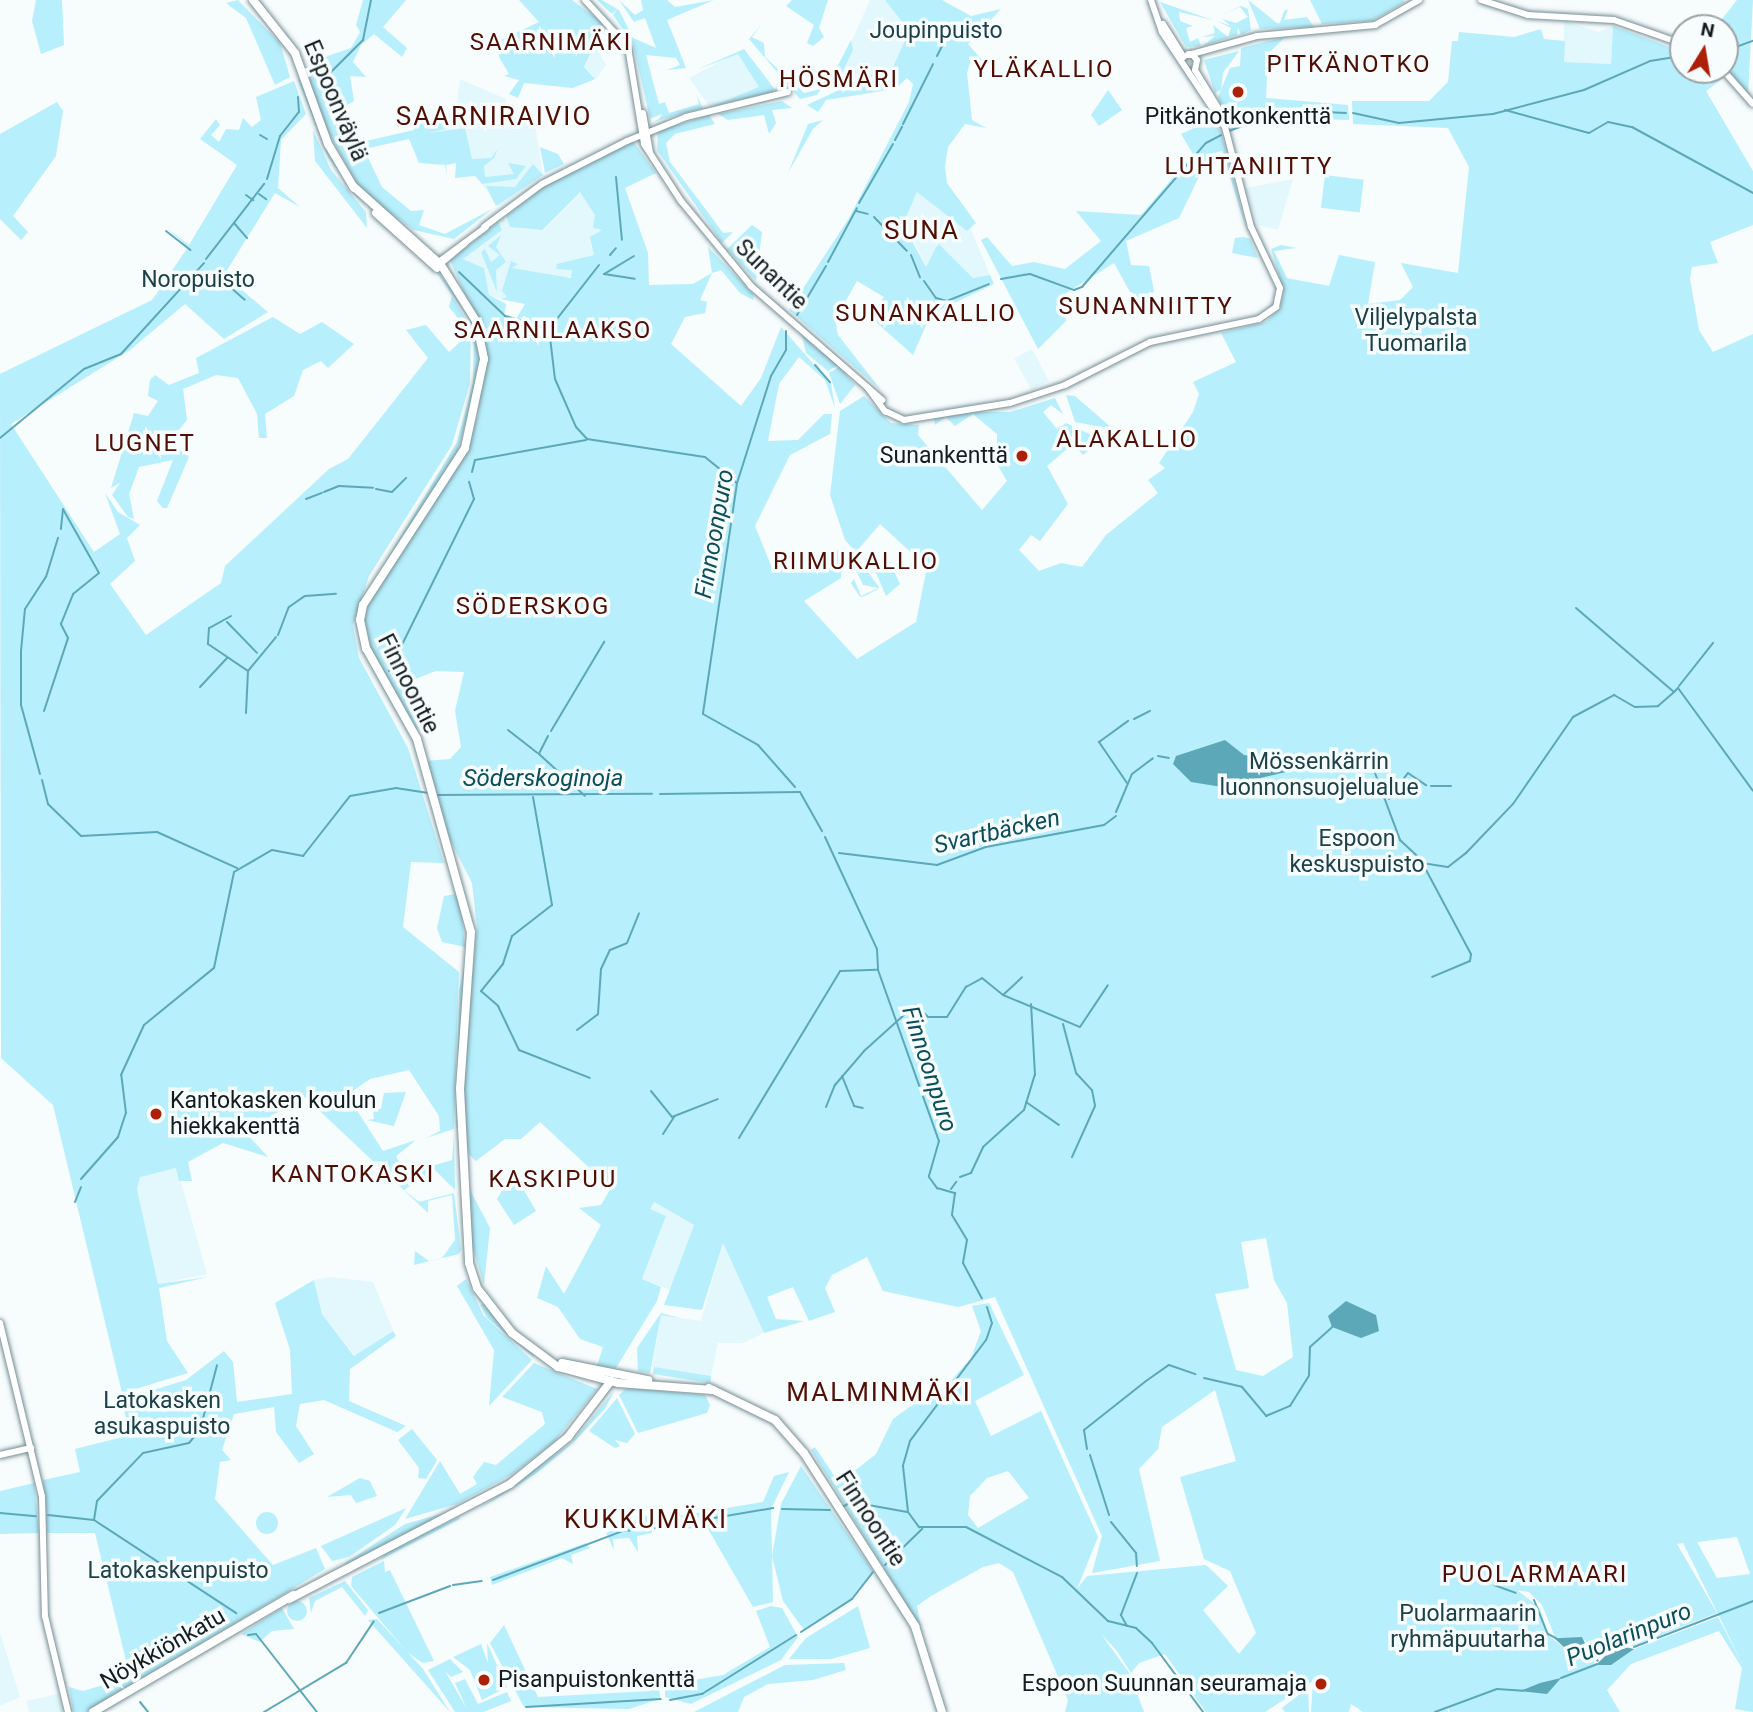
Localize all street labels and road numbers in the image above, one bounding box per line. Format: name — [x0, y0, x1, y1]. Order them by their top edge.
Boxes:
street label: Espoonväylä — [297, 36, 373, 166]
street label: Sunantie — [729, 234, 813, 316]
street label: Finnoontie — [371, 630, 445, 738]
street label: Finnoontie — [829, 1466, 911, 1572]
street label: Nöykkiönkatu — [96, 1602, 230, 1696]

